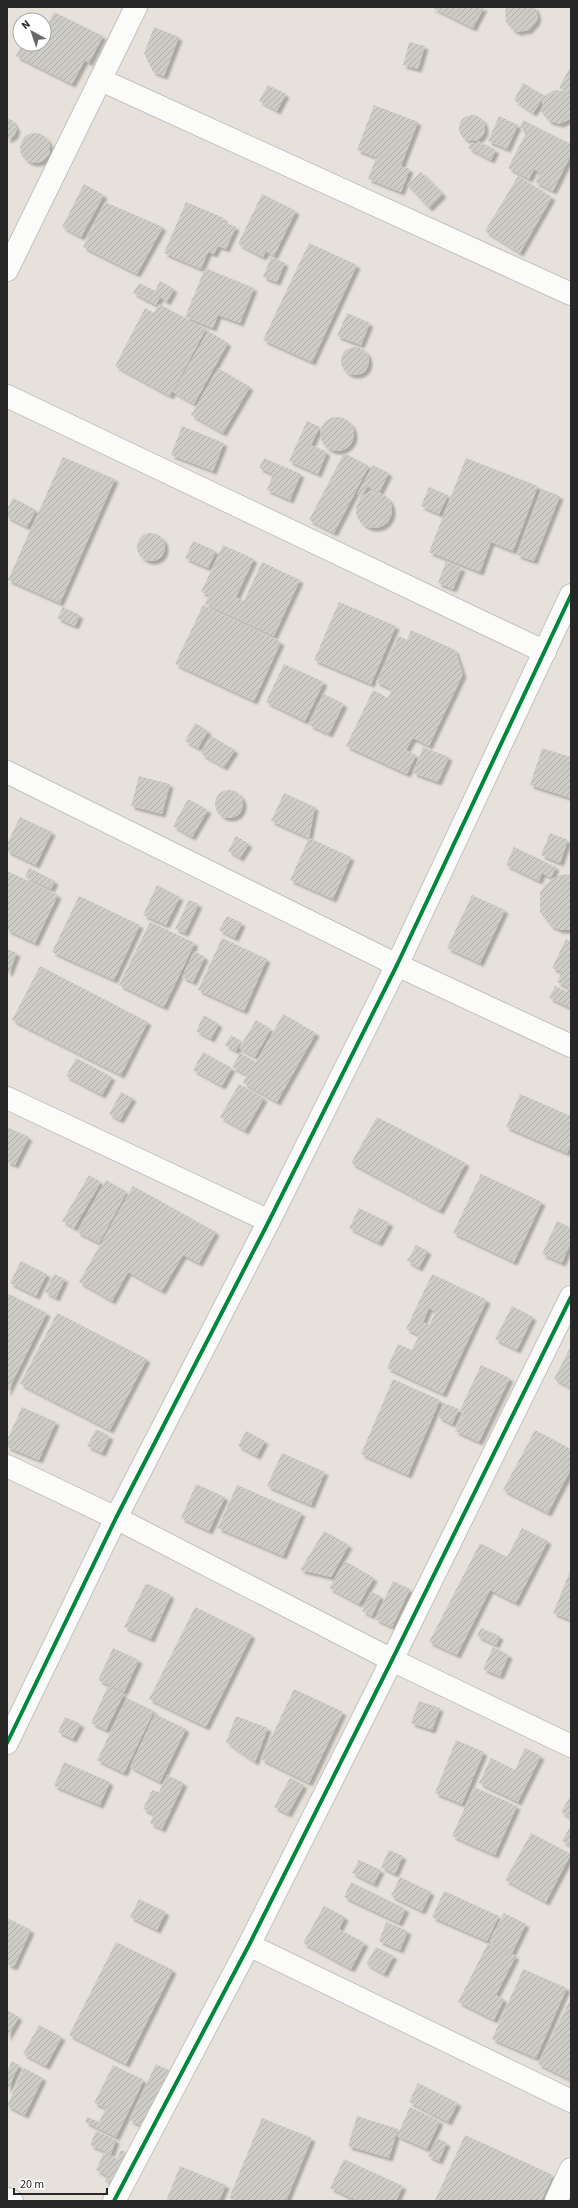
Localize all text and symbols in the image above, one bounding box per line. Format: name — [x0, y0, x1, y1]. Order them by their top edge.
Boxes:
north arrow — [12, 12, 52, 52]
text: N — [18, 17, 34, 33]
scale bar — [14, 2170, 107, 2196]
text: 20 m — [20, 2176, 44, 2193]

